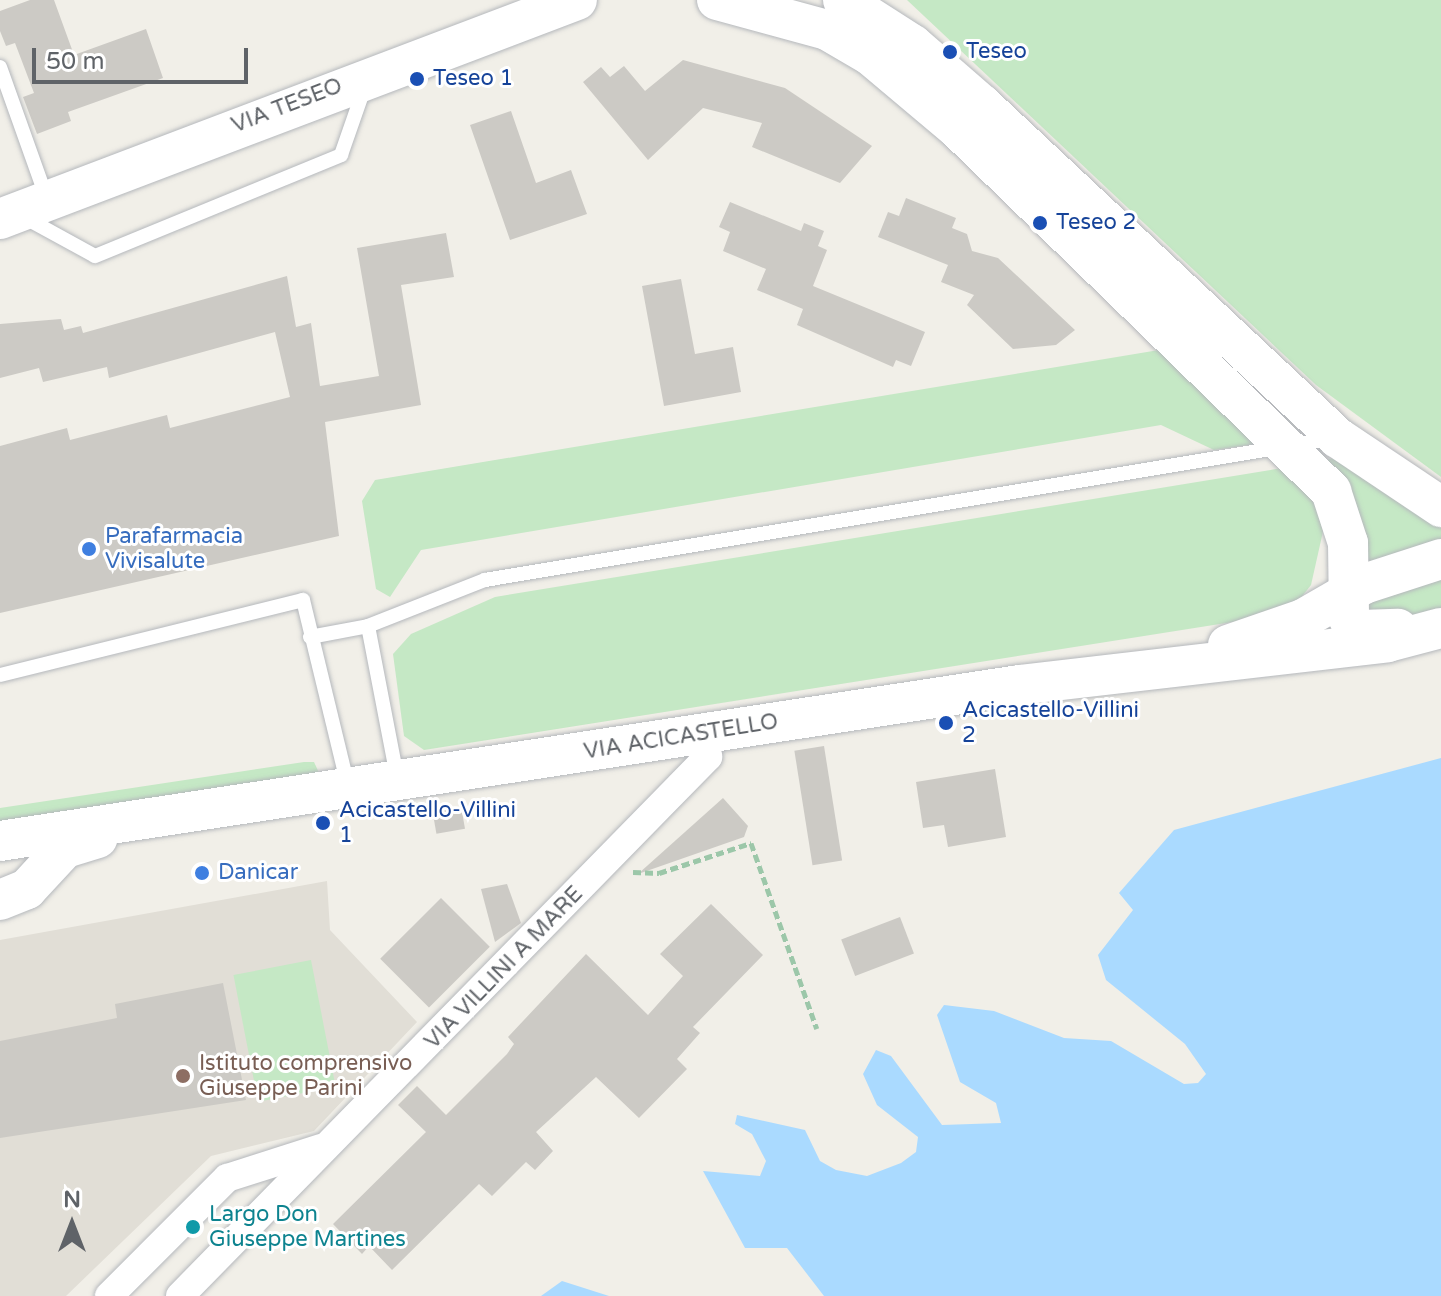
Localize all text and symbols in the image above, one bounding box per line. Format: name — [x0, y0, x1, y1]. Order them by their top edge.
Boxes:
scale bar — [36, 32, 252, 82]
place label: Teseo — [966, 39, 1027, 65]
marker: Teseo — [941, 43, 959, 61]
text: 50 m — [46, 47, 104, 76]
place label: Teseo 1 — [433, 66, 513, 92]
marker: Teseo 1 — [408, 70, 426, 88]
street label: VIA TESEO — [228, 73, 346, 139]
place label: Teseo 2 — [1056, 210, 1136, 236]
marker: Teseo 2 — [1031, 214, 1049, 232]
place label: Parafarmacia Vivisalute — [105, 523, 243, 574]
marker: Parafarmacia Vivisalute — [80, 540, 98, 558]
place label: Acicastello-Villini 2 — [962, 697, 1139, 748]
street label: VIA ACICASTELLO — [582, 709, 780, 765]
marker: Acicastello-Villini 2 — [937, 714, 955, 732]
place label: Acicastello-Villini 1 — [339, 797, 516, 848]
marker: Acicastello-Villini 1 — [314, 814, 332, 832]
place label: Danicar — [218, 860, 298, 886]
marker: Danicar — [193, 864, 211, 882]
street label: VIA VILLINI A MARE — [419, 881, 589, 1055]
place label: Istituto comprensivo Giuseppe Parini — [199, 1050, 412, 1102]
marker: Istituto comprensivo Giuseppe Parini — [174, 1067, 192, 1085]
north arrow — [32, 1184, 112, 1264]
text: N — [63, 1187, 81, 1213]
place label: Largo Don Giuseppe Martines — [209, 1201, 406, 1252]
marker: Largo Don Giuseppe Martines — [184, 1218, 202, 1236]

